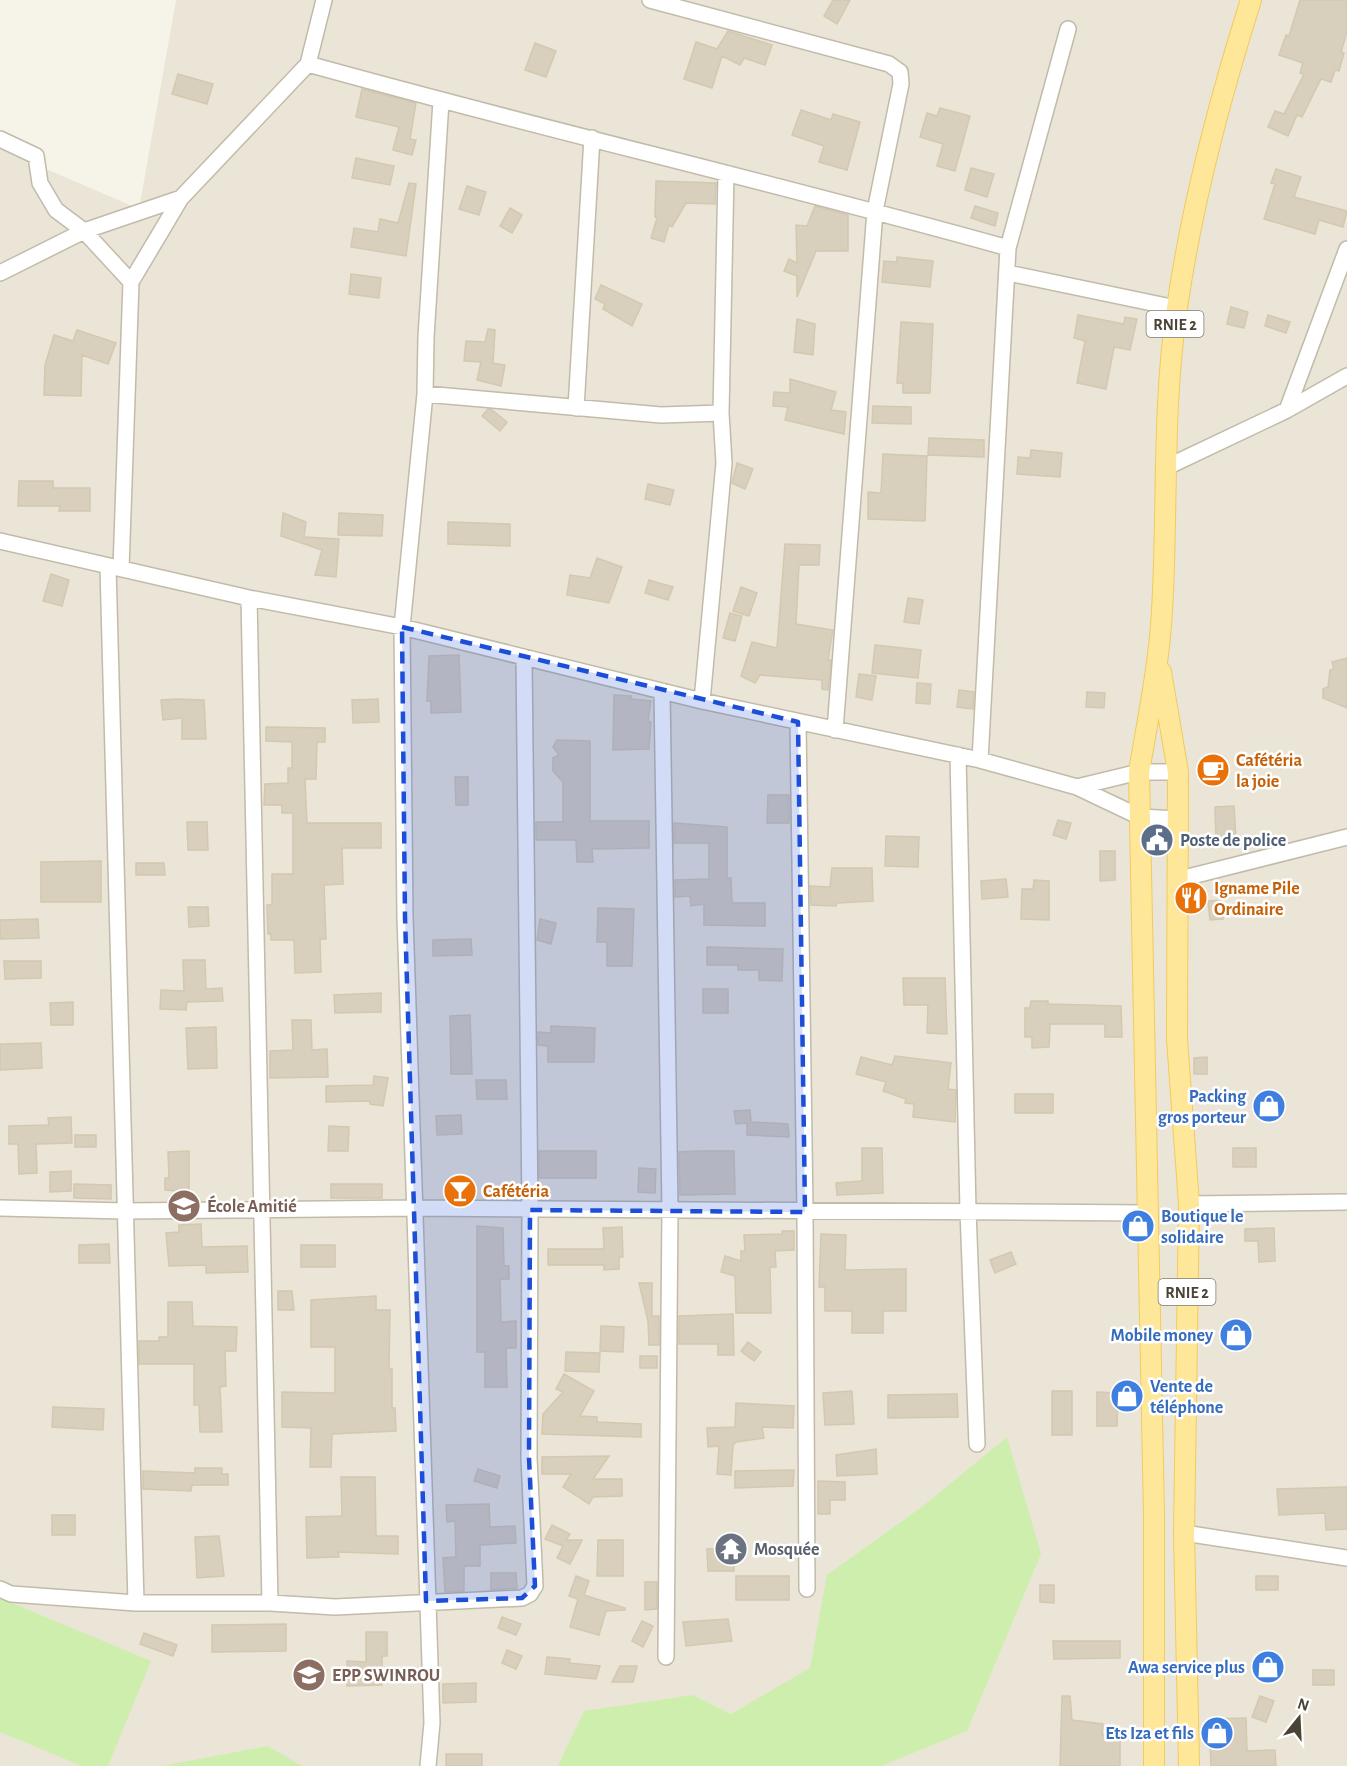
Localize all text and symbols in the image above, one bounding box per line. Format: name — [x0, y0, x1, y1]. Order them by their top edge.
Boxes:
road number: RNIE 2 — [1146, 311, 1204, 337]
cafe icon: Cafétéria la joie — [1195, 752, 1231, 788]
place label: Cafétéria la joie — [1236, 752, 1302, 791]
public building icon: Poste de police — [1139, 822, 1175, 858]
place label: Poste de police — [1180, 832, 1286, 850]
restaurant icon: Igname Pile Ordinaire — [1173, 880, 1209, 916]
place label: Igname Pile Ordinaire — [1214, 880, 1300, 919]
place label: Packing gros porteur — [1158, 1088, 1247, 1127]
shop icon: Packing gros porteur — [1251, 1088, 1287, 1124]
bar icon: Cafétéria — [442, 1173, 478, 1209]
place label: Cafétéria — [483, 1183, 549, 1201]
school or university icon: École Amitié — [166, 1188, 202, 1224]
place label: École Amitié — [207, 1195, 297, 1216]
shop icon: Boutique le solidaire — [1120, 1208, 1156, 1244]
place label: Boutique le solidaire — [1161, 1208, 1244, 1247]
road number: RNIE 2 — [1158, 1279, 1216, 1305]
shop icon: Mobile money — [1218, 1317, 1254, 1353]
place label: Mobile money — [1111, 1327, 1214, 1345]
shop icon: Vente de téléphone — [1109, 1378, 1145, 1414]
place label: Vente de téléphone — [1150, 1378, 1223, 1417]
temple icon: Mosquée — [713, 1531, 749, 1567]
place label: Mosquée — [754, 1541, 820, 1559]
shop icon: Awa service plus — [1250, 1649, 1286, 1685]
school or university icon: EPP SWINROU — [291, 1657, 327, 1693]
place label: Awa service plus — [1128, 1659, 1245, 1677]
place label: EPP SWINROU — [332, 1667, 440, 1685]
north arrow — [1269, 1688, 1329, 1748]
text: N — [1296, 1695, 1311, 1714]
shop icon: Ets Iza et fils — [1199, 1715, 1235, 1751]
place label: Ets Iza et fils — [1105, 1725, 1194, 1743]

